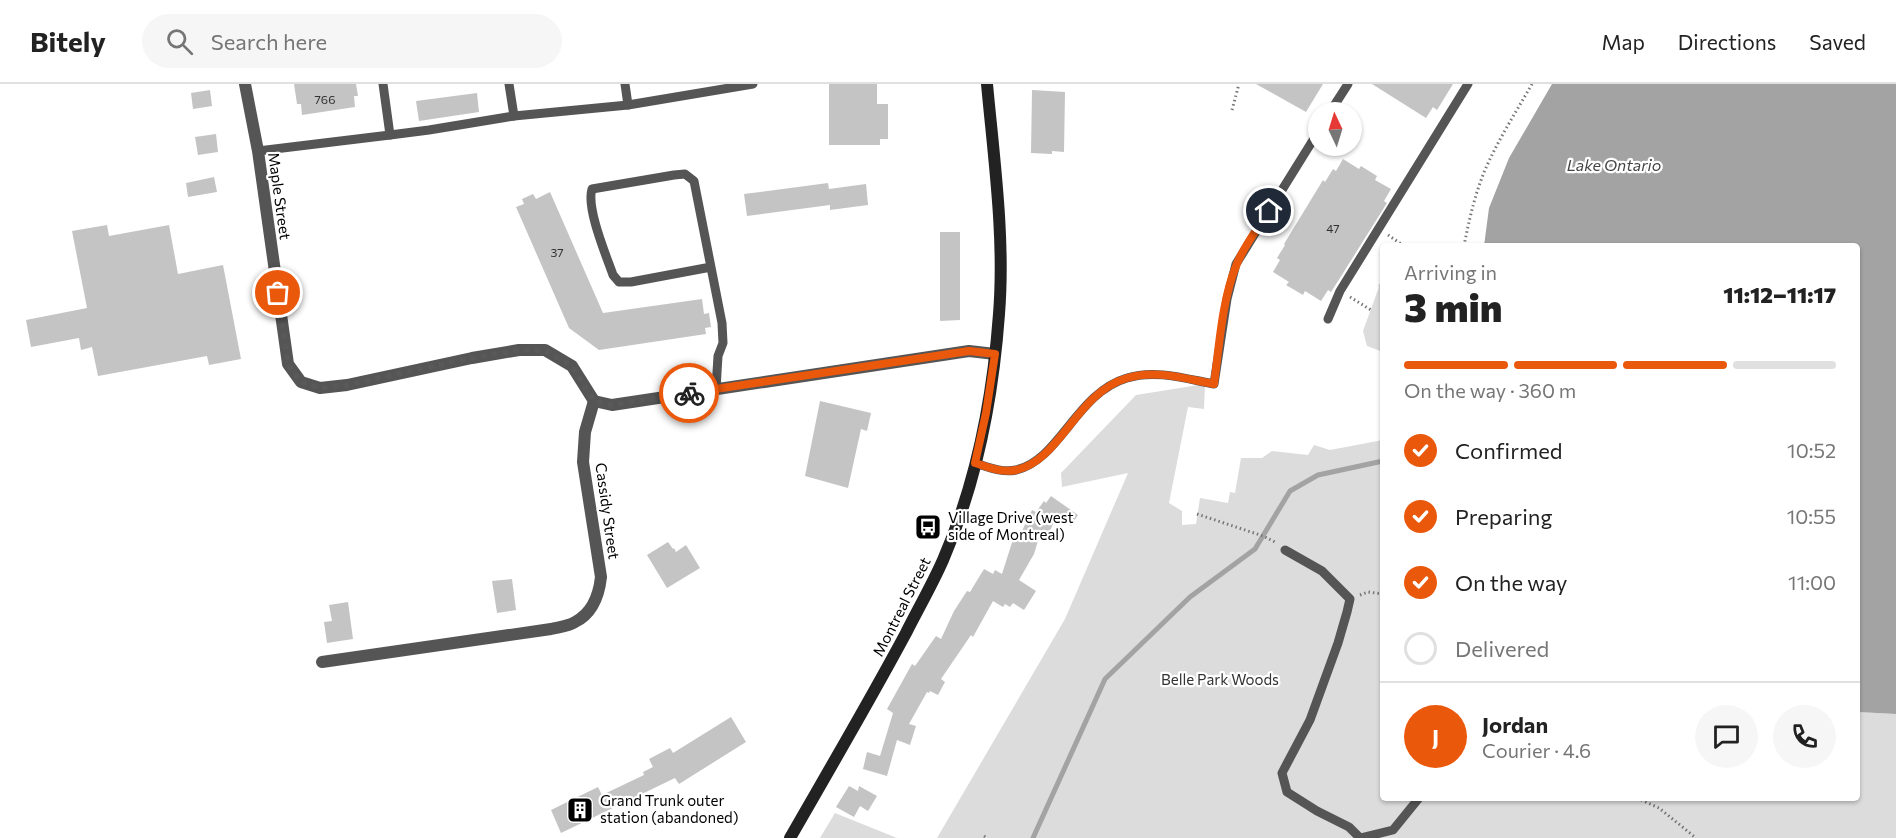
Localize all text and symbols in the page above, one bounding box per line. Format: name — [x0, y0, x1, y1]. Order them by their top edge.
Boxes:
search box — [142, 14, 562, 68]
text: Bitely — [30, 24, 106, 58]
icon: search — [163, 25, 196, 58]
text: Search here — [211, 28, 327, 55]
text: Map — [1602, 29, 1645, 54]
text: Directions — [1678, 29, 1776, 54]
text: Saved — [1809, 29, 1866, 54]
house number: 766 — [315, 92, 335, 106]
north arrow — [1308, 102, 1362, 156]
map controls — [1308, 102, 1362, 156]
street label: Maple Street — [265, 151, 295, 241]
water label: Lake Ontario — [1567, 155, 1661, 174]
pin — [1243, 185, 1294, 236]
icon: home — [1252, 194, 1285, 227]
house number: 47 — [1326, 221, 1340, 235]
house number: 37 — [550, 245, 564, 259]
text: Arriving in — [1404, 260, 1497, 284]
pin — [252, 267, 303, 318]
icon: bag — [261, 276, 294, 309]
text: 11:12–11:17 — [1723, 281, 1836, 308]
text: 3 min — [1404, 282, 1502, 330]
courier — [659, 363, 719, 423]
icon: bike — [673, 377, 706, 410]
text: On the way · 360 m — [1404, 378, 1576, 402]
icon: check — [1404, 434, 1437, 467]
text: Confirmed — [1455, 437, 1562, 464]
text: 10:52 — [1787, 438, 1836, 462]
street label: Cassidy Street — [592, 461, 624, 560]
icon: check — [1404, 500, 1437, 533]
text: Preparing — [1455, 503, 1552, 530]
text: 10:55 — [1787, 504, 1836, 528]
place label: Village Drive (west side of Montreal) — [948, 508, 1074, 543]
bus stop icon: Village Drive (west side of Montreal) — [913, 512, 943, 542]
street label: Montreal Street — [868, 554, 934, 659]
icon: check — [1404, 566, 1437, 599]
text: On the way — [1455, 569, 1567, 596]
text: 11:00 — [1788, 570, 1836, 594]
text: Delivered — [1455, 635, 1549, 662]
park label: Belle Park Woods — [1161, 670, 1279, 688]
button: chat — [1695, 705, 1758, 768]
button: phone — [1773, 705, 1836, 768]
text: Jordan — [1482, 711, 1548, 738]
text: J — [1432, 723, 1439, 750]
text: Courier · 4.6 — [1482, 738, 1591, 762]
place label: Grand Trunk outer station (abandoned) — [600, 791, 739, 826]
building icon: Grand Trunk outer station (abandoned) — [565, 795, 595, 825]

